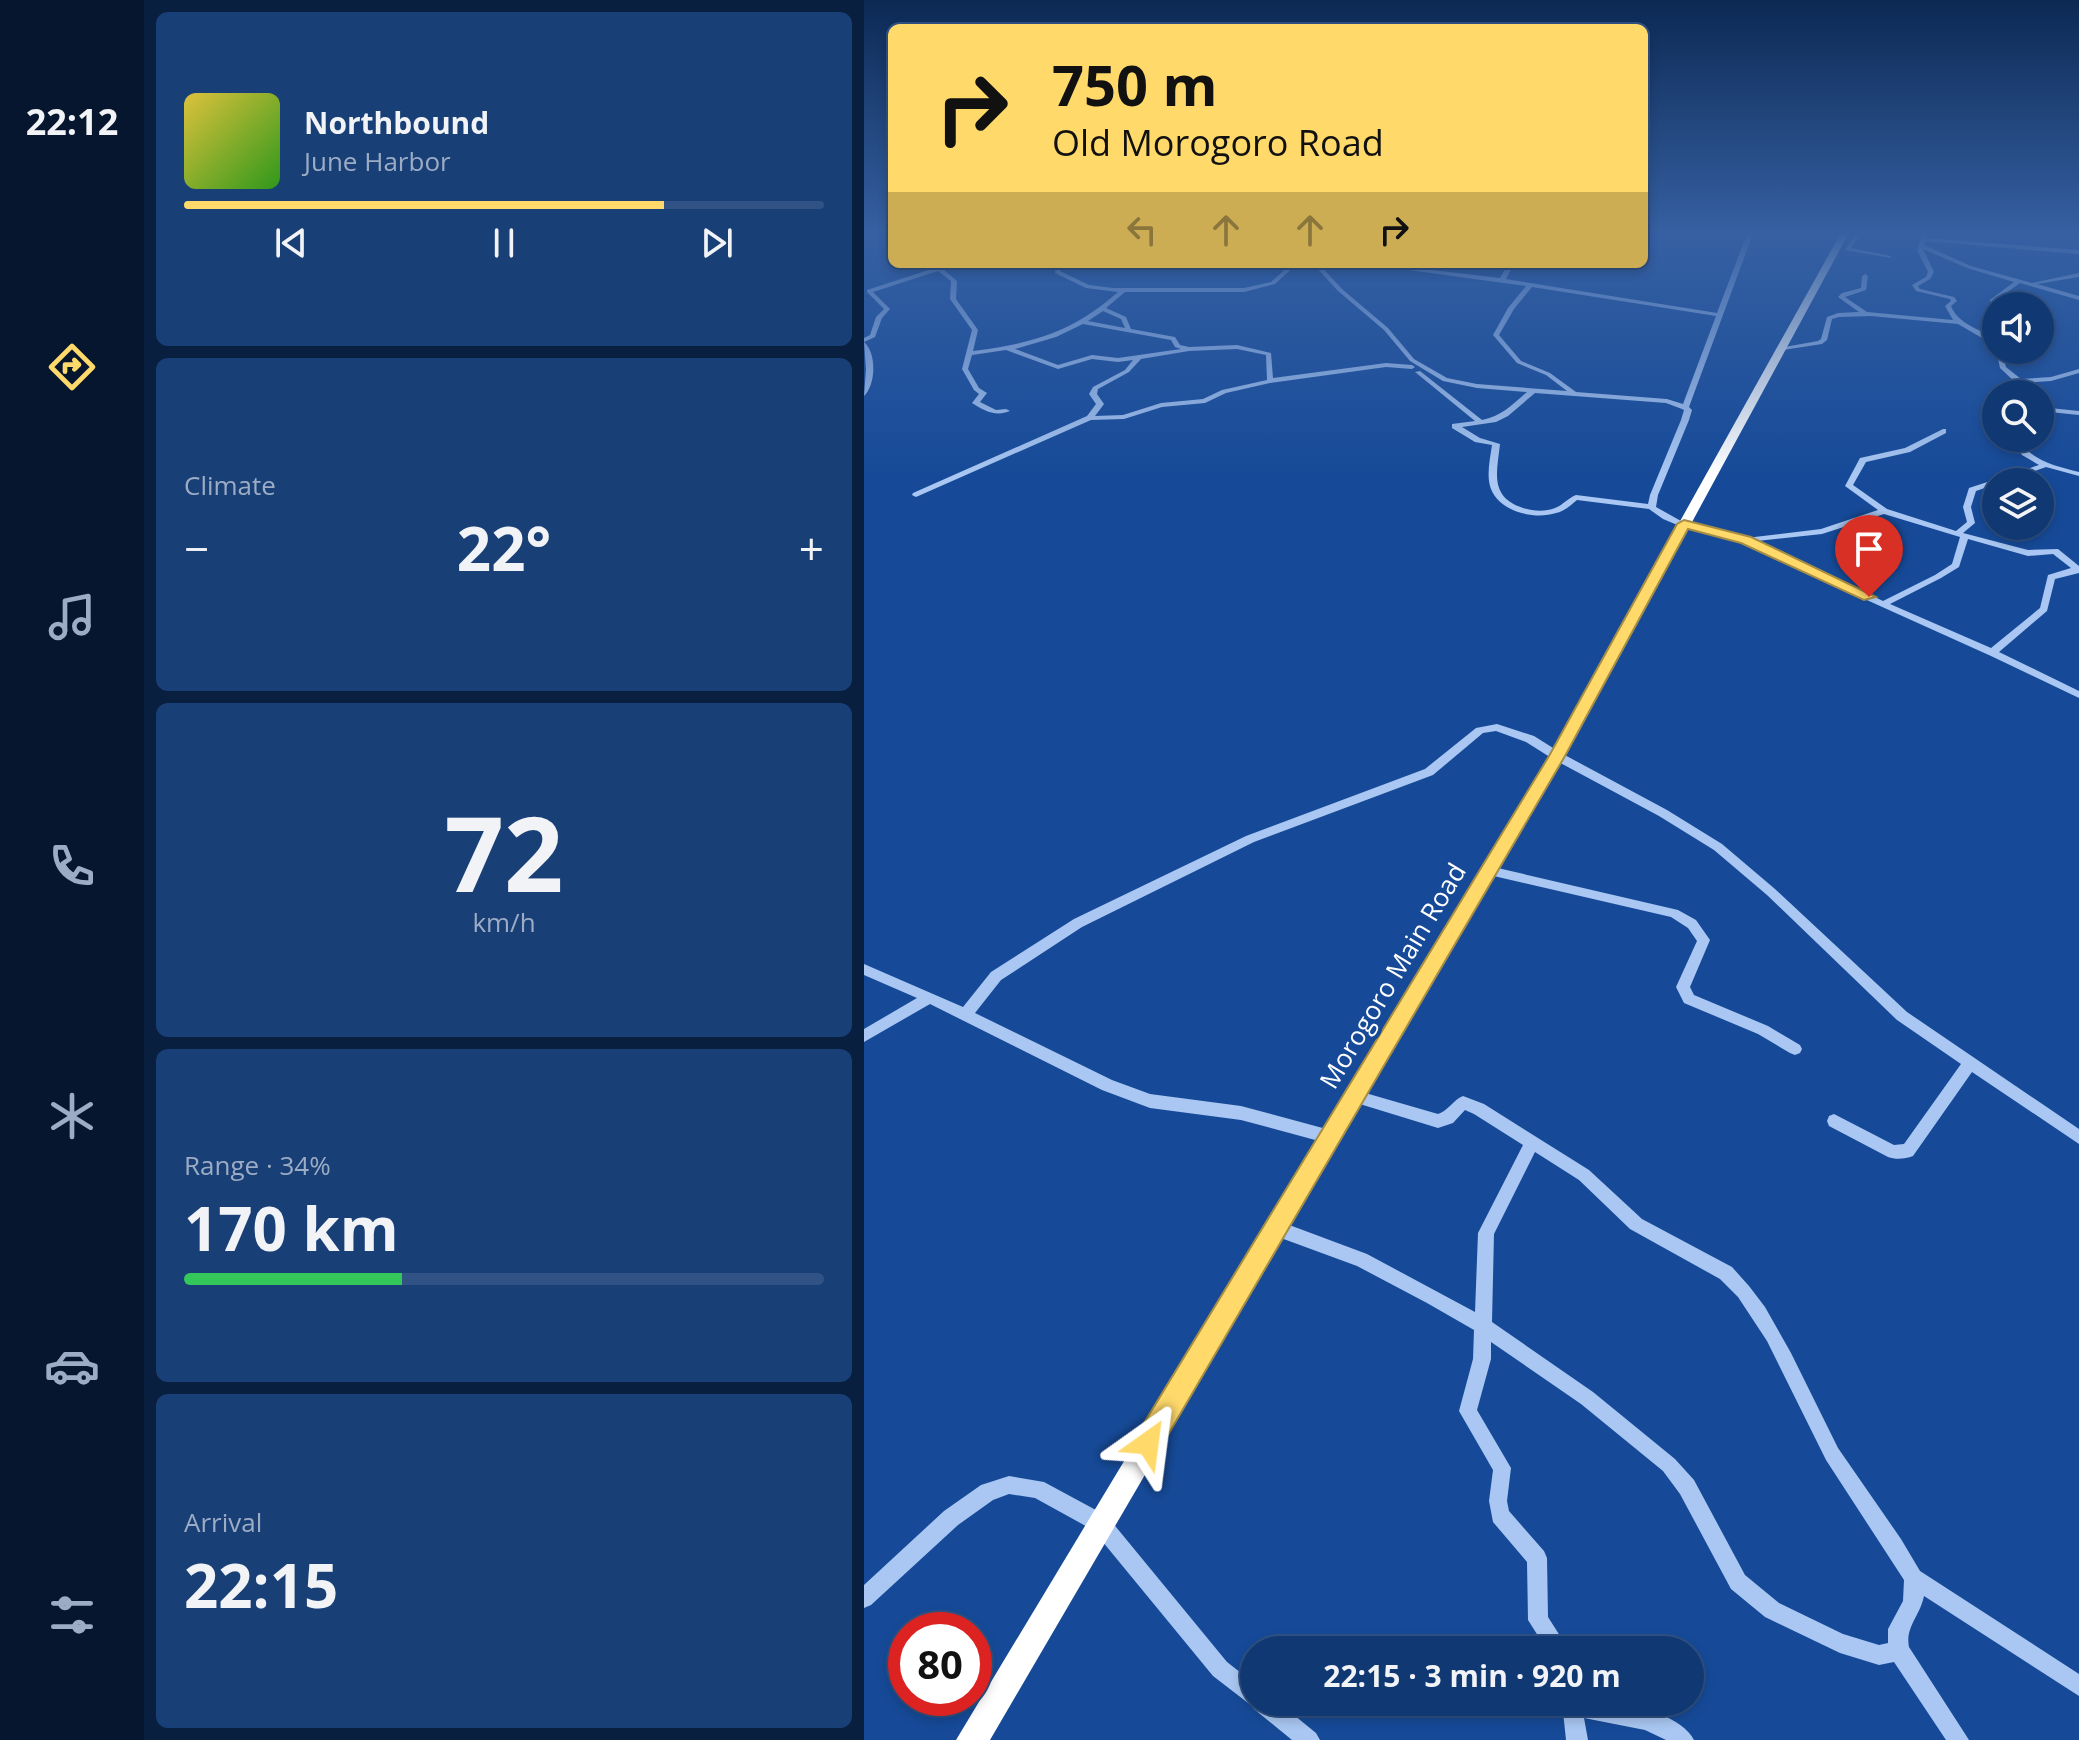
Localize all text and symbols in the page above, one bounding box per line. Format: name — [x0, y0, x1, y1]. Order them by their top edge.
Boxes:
text: 750 m — [1052, 46, 1218, 122]
icon: right — [920, 56, 1024, 160]
text: 22:12 — [26, 97, 118, 146]
text: Northbound — [304, 102, 489, 143]
text: Old Morogoro Road — [1052, 118, 1384, 167]
text: June Harbor — [304, 143, 451, 179]
icon: left — [1120, 208, 1164, 252]
icon: ahead — [1204, 208, 1248, 252]
icon: ahead — [1288, 208, 1332, 252]
icon: right — [1372, 208, 1416, 252]
icon: previous — [269, 221, 313, 265]
icon: pause — [482, 221, 526, 265]
icon: next — [695, 221, 739, 265]
map controls — [1982, 292, 2054, 540]
button: sound — [1982, 292, 2054, 364]
icon: directions — [44, 339, 100, 395]
button: search — [1982, 380, 2054, 452]
text: Climate — [184, 467, 276, 503]
button: layers — [1982, 468, 2054, 540]
text: 22° — [457, 507, 551, 589]
pin — [1835, 515, 1903, 597]
text: − — [184, 518, 209, 578]
text: + — [799, 518, 824, 578]
icon: arrive — [1847, 527, 1891, 571]
icon: music — [44, 589, 100, 645]
text: 72 — [445, 781, 563, 922]
icon: phone — [44, 838, 100, 894]
street label: Morogoro Main Road — [1310, 856, 1474, 1095]
text: km/h — [472, 904, 536, 940]
icon: climate — [44, 1088, 100, 1144]
text: Range · 34% — [184, 1147, 331, 1183]
text: 170 km — [184, 1187, 399, 1269]
icon: car — [44, 1338, 100, 1394]
position arrow — [1106, 1401, 1190, 1485]
text: Arrival — [184, 1504, 262, 1540]
text: 22:15 — [184, 1544, 338, 1626]
icon: filters — [44, 1587, 100, 1643]
speed limit sign: 80 — [888, 1612, 992, 1716]
text: 22:15 · 3 min · 920 m — [1323, 1655, 1621, 1696]

